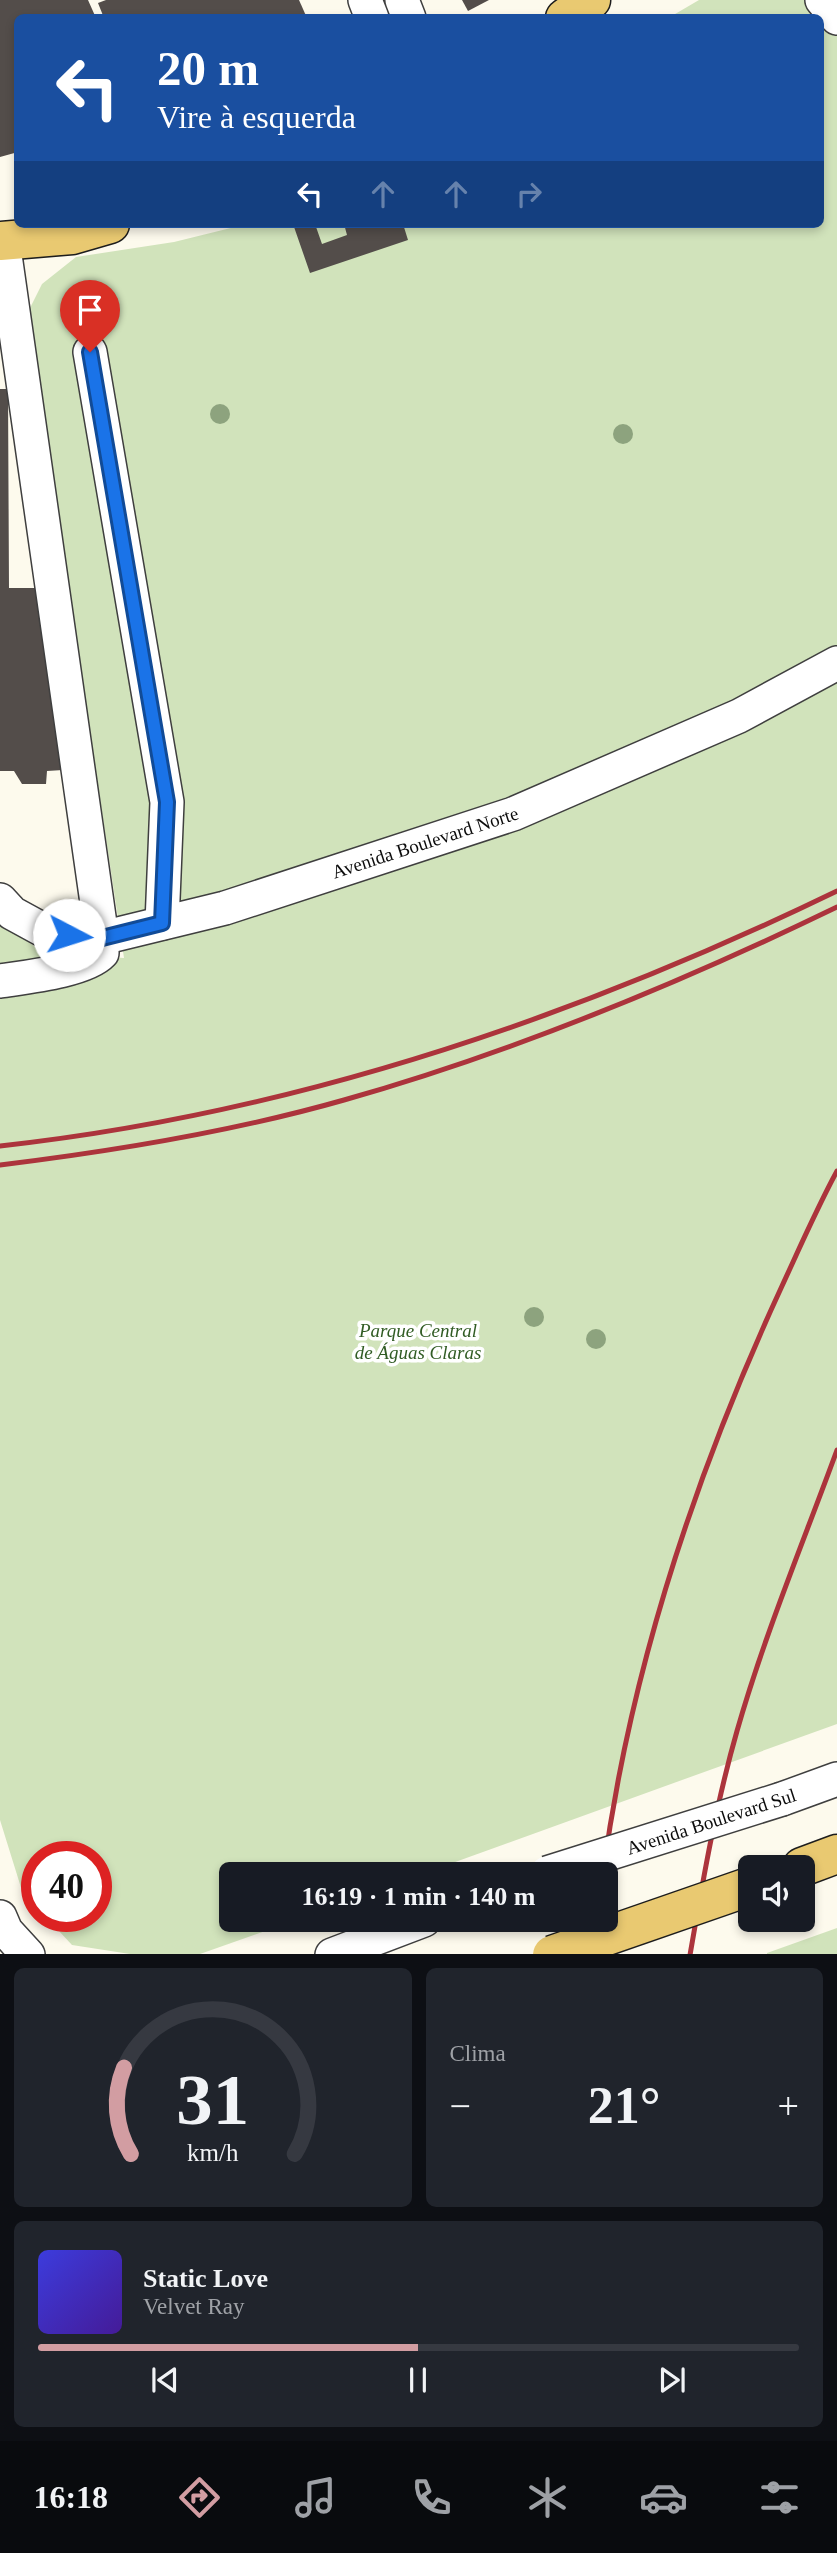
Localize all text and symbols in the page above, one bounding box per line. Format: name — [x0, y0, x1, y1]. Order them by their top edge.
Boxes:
text: 20 m — [157, 41, 259, 96]
icon: left — [42, 42, 133, 133]
text: Vire à esquerda — [157, 99, 356, 135]
icon: left — [291, 175, 329, 213]
icon: ahead — [364, 175, 402, 213]
icon: ahead — [437, 175, 475, 213]
icon: right — [510, 175, 548, 213]
pin — [60, 280, 120, 352]
icon: arrive — [71, 291, 109, 329]
street label: Avenida Boulevard Norte — [329, 802, 521, 883]
position arrow — [32, 898, 106, 972]
park label: Parque Central de Águas Claras — [355, 1320, 481, 1363]
street label: Avenida Boulevard Sul — [624, 1784, 799, 1859]
speed limit sign: 40 — [21, 1841, 112, 1932]
map controls — [738, 1855, 815, 1932]
button: sound — [738, 1855, 815, 1932]
text: 16:19 · 1 min · 140 m — [302, 1882, 536, 1911]
text: Clima — [450, 2041, 506, 2066]
text: 31 — [176, 2059, 249, 2140]
text: 21° — [588, 2077, 661, 2134]
text: − — [450, 2085, 471, 2127]
text: + — [778, 2085, 799, 2127]
text: km/h — [187, 2138, 239, 2165]
text: Static Love — [143, 2264, 268, 2293]
text: Velvet Ray — [143, 2294, 245, 2319]
icon: previous — [146, 2361, 184, 2399]
icon: pause — [399, 2361, 437, 2399]
icon: next — [653, 2361, 691, 2399]
icon: directions — [175, 2473, 224, 2522]
icon: music — [291, 2473, 340, 2522]
icon: phone — [407, 2473, 456, 2522]
icon: climate — [523, 2473, 572, 2522]
icon: car — [639, 2473, 688, 2522]
icon: filters — [755, 2473, 804, 2522]
text: 16:18 — [33, 2479, 108, 2515]

